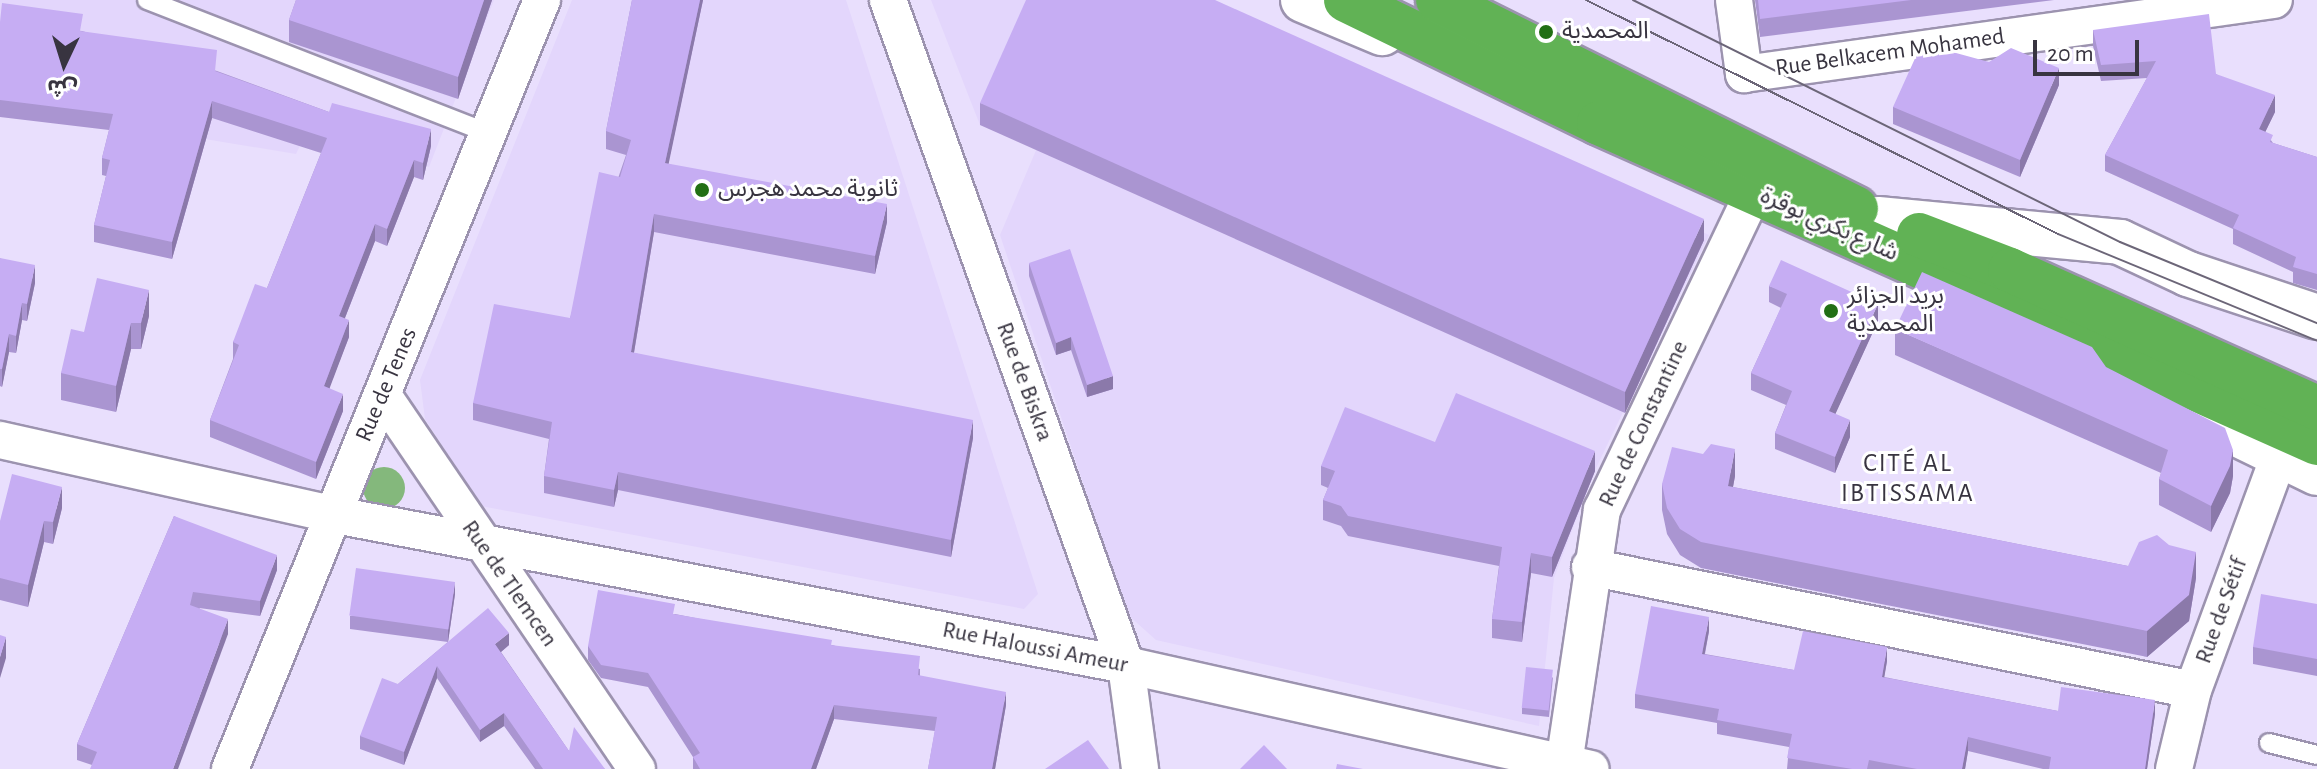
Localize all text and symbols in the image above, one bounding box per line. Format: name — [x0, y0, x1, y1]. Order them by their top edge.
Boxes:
place label: المحمدية — [1562, 18, 1649, 46]
marker: المحمدية — [1537, 23, 1555, 41]
street label: Rue Belkacem Mohamed — [1774, 23, 2006, 83]
north arrow — [24, 24, 104, 104]
scale bar — [2037, 24, 2143, 74]
text: 20 m — [2047, 42, 2094, 66]
text: ش — [47, 76, 78, 100]
place label: ثانوية محمد هجرس — [718, 176, 898, 204]
marker: ثانوية محمد هجرس — [693, 181, 711, 199]
street label: شارع بكري بوقرة — [1756, 182, 1902, 268]
place label: بريد الجزائر المحمدية — [1847, 283, 1944, 339]
marker: بريد الجزائر المحمدية — [1822, 302, 1840, 320]
street label: Rue de Biskra — [989, 319, 1059, 445]
street label: Rue de Tenes — [350, 324, 424, 446]
street label: Rue de Constantine — [1593, 336, 1695, 512]
district label: CITÉ AL IBTISSAMA — [1841, 448, 1975, 510]
street label: Rue de Tlemcen — [455, 515, 563, 653]
street label: Rue de Sétif — [2190, 554, 2254, 668]
street label: Rue Haloussi Ameur — [940, 616, 1130, 680]

